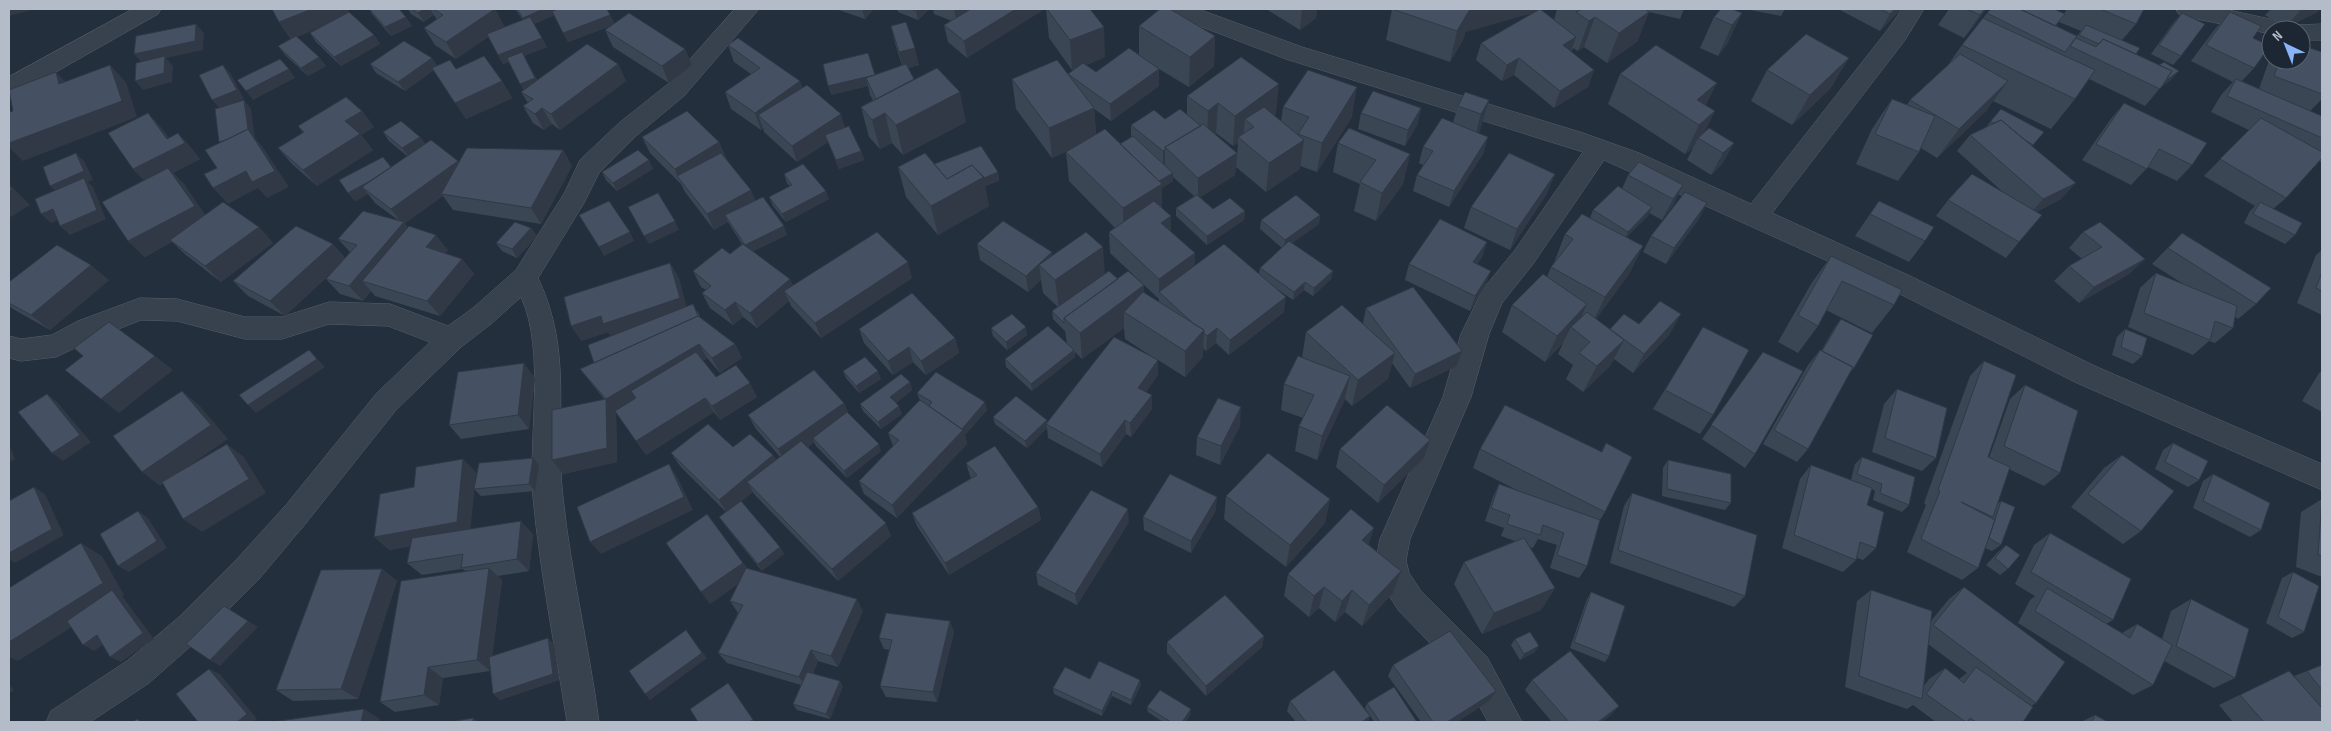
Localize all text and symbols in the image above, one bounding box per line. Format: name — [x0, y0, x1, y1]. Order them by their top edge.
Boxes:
north arrow — [2261, 20, 2311, 70]
text: N — [2269, 27, 2286, 45]

